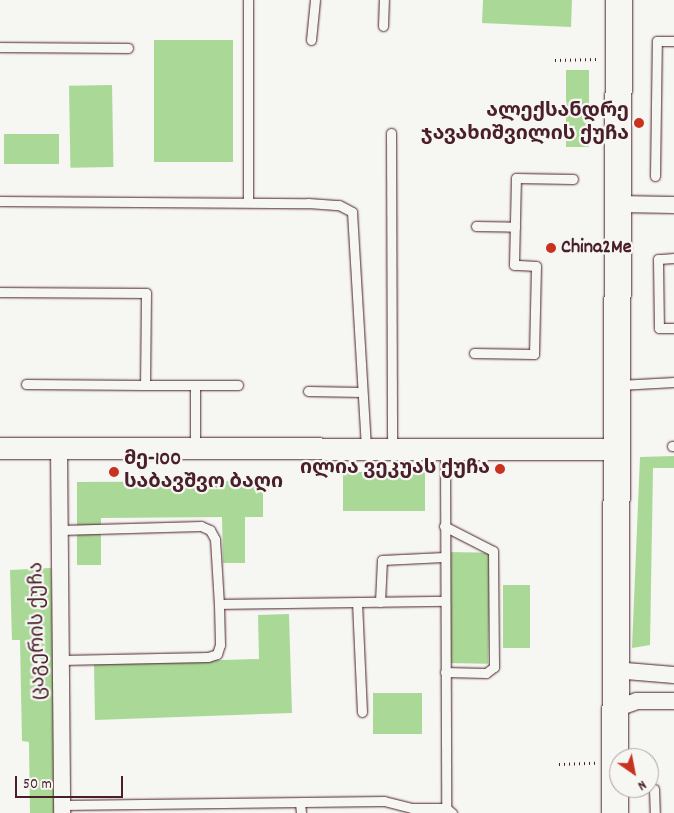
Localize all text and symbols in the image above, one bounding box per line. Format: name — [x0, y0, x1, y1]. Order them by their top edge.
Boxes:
place label: ალექსანდრე ჯავახიშვილის ქუჩა — [421, 100, 629, 147]
marker: ალექსანდრე ჯავახიშვილის ქუჩა — [633, 117, 645, 129]
place label: China2Me — [561, 236, 632, 260]
marker: China2Me — [545, 242, 557, 254]
place label: მე-100 საბავშვო ბაღი — [124, 449, 283, 496]
place label: ილია ვეკუას ქუჩა — [300, 457, 490, 481]
marker: ილია ვეკუას ქუჩა — [494, 463, 506, 475]
marker: მე-100 საბავშვო ბაღი — [108, 466, 120, 478]
street label: ცაგერის ქუჩა — [26, 562, 52, 700]
north arrow — [609, 748, 659, 798]
scale bar — [18, 766, 125, 798]
text: 50 m — [23, 774, 52, 796]
text: N — [633, 774, 650, 795]

